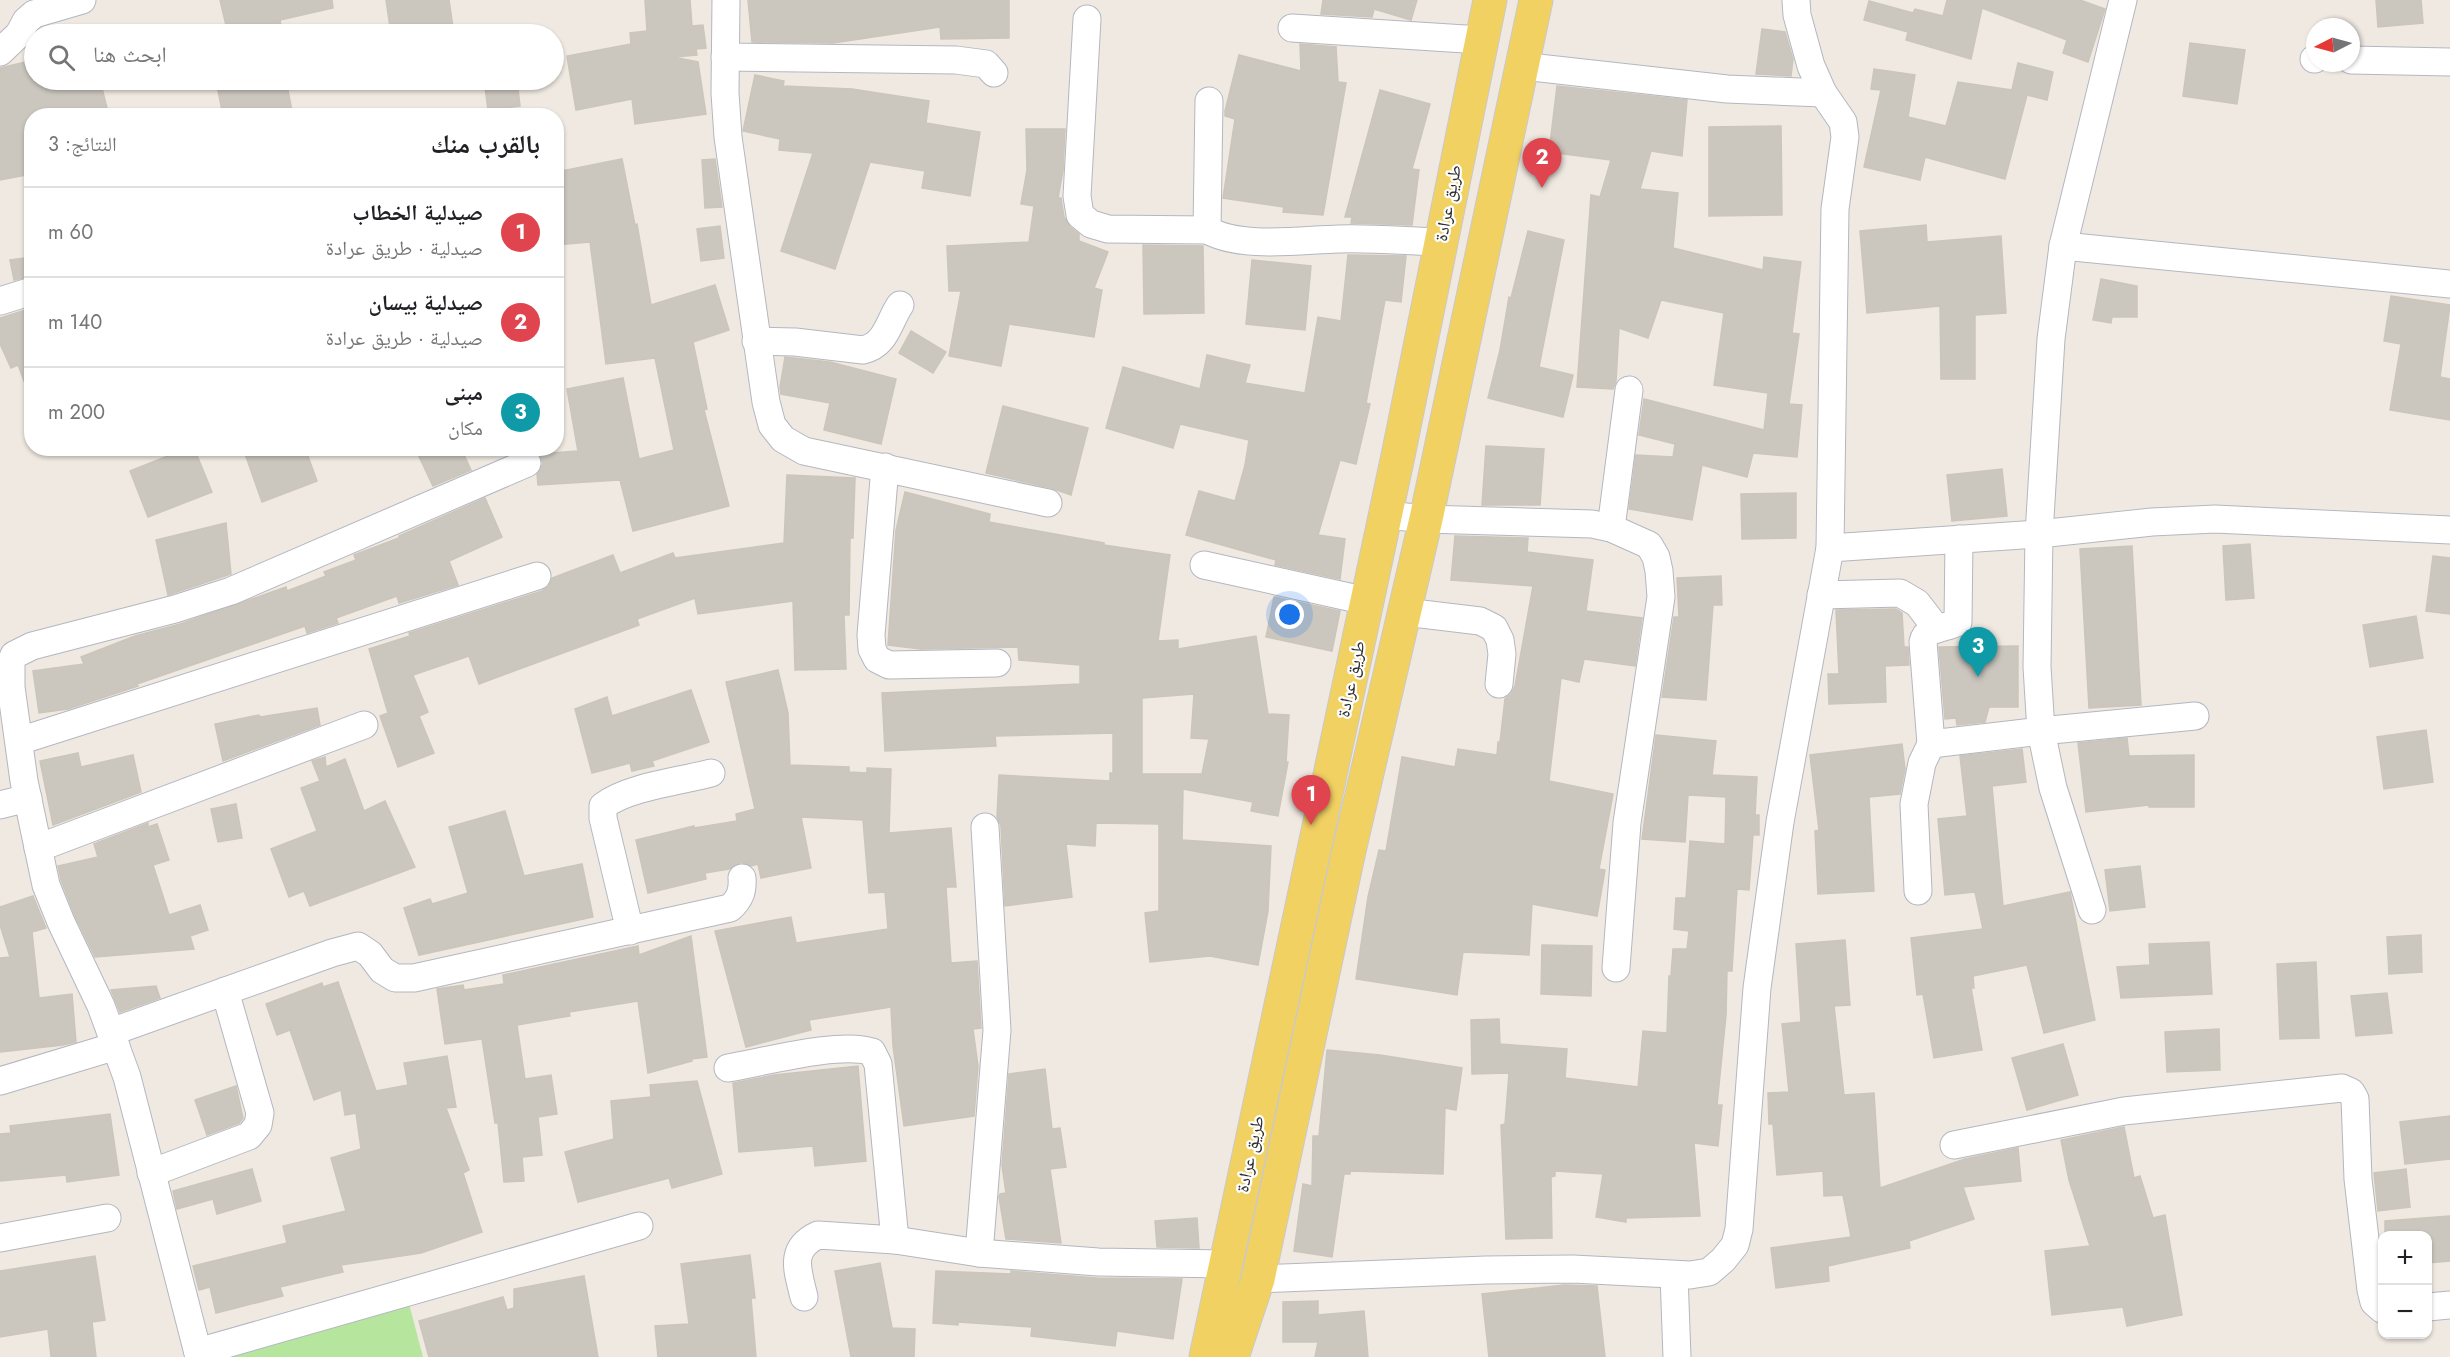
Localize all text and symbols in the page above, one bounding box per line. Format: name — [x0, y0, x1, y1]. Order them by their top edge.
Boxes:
north arrow — [2306, 18, 2360, 72]
search box — [24, 24, 564, 90]
text: ابحث هنا — [93, 38, 167, 70]
icon: search — [45, 41, 78, 74]
text: بالقرب منك — [431, 125, 540, 163]
text: النتائج: 3 — [48, 130, 117, 159]
pin: 2 — [1522, 138, 1562, 188]
street label: طريق عرادة — [1428, 162, 1468, 244]
text: صيدلية الخطاب — [352, 196, 483, 228]
text: 60 m — [48, 218, 93, 247]
text: 1 — [515, 218, 526, 247]
text: صيدلية · طريق عرادة — [326, 234, 483, 263]
text: صيدلية بيسان — [368, 286, 483, 318]
text: 140 m — [48, 308, 102, 337]
text: 2 — [514, 308, 527, 337]
text: صيدلية · طريق عرادة — [326, 324, 483, 353]
text: مبنى — [445, 376, 483, 408]
text: 200 m — [48, 398, 105, 427]
text: 3 — [514, 398, 527, 427]
text: مكان — [448, 414, 483, 443]
your location — [1275, 600, 1304, 629]
pin: 3 — [1958, 628, 1998, 677]
street label: طريق عرادة — [1330, 638, 1372, 720]
pin: 1 — [1292, 776, 1330, 825]
street label: طريق عرادة — [1229, 1113, 1271, 1195]
map controls — [2378, 1231, 2432, 1339]
button: + — [2378, 1231, 2432, 1285]
button: − — [2378, 1285, 2432, 1339]

